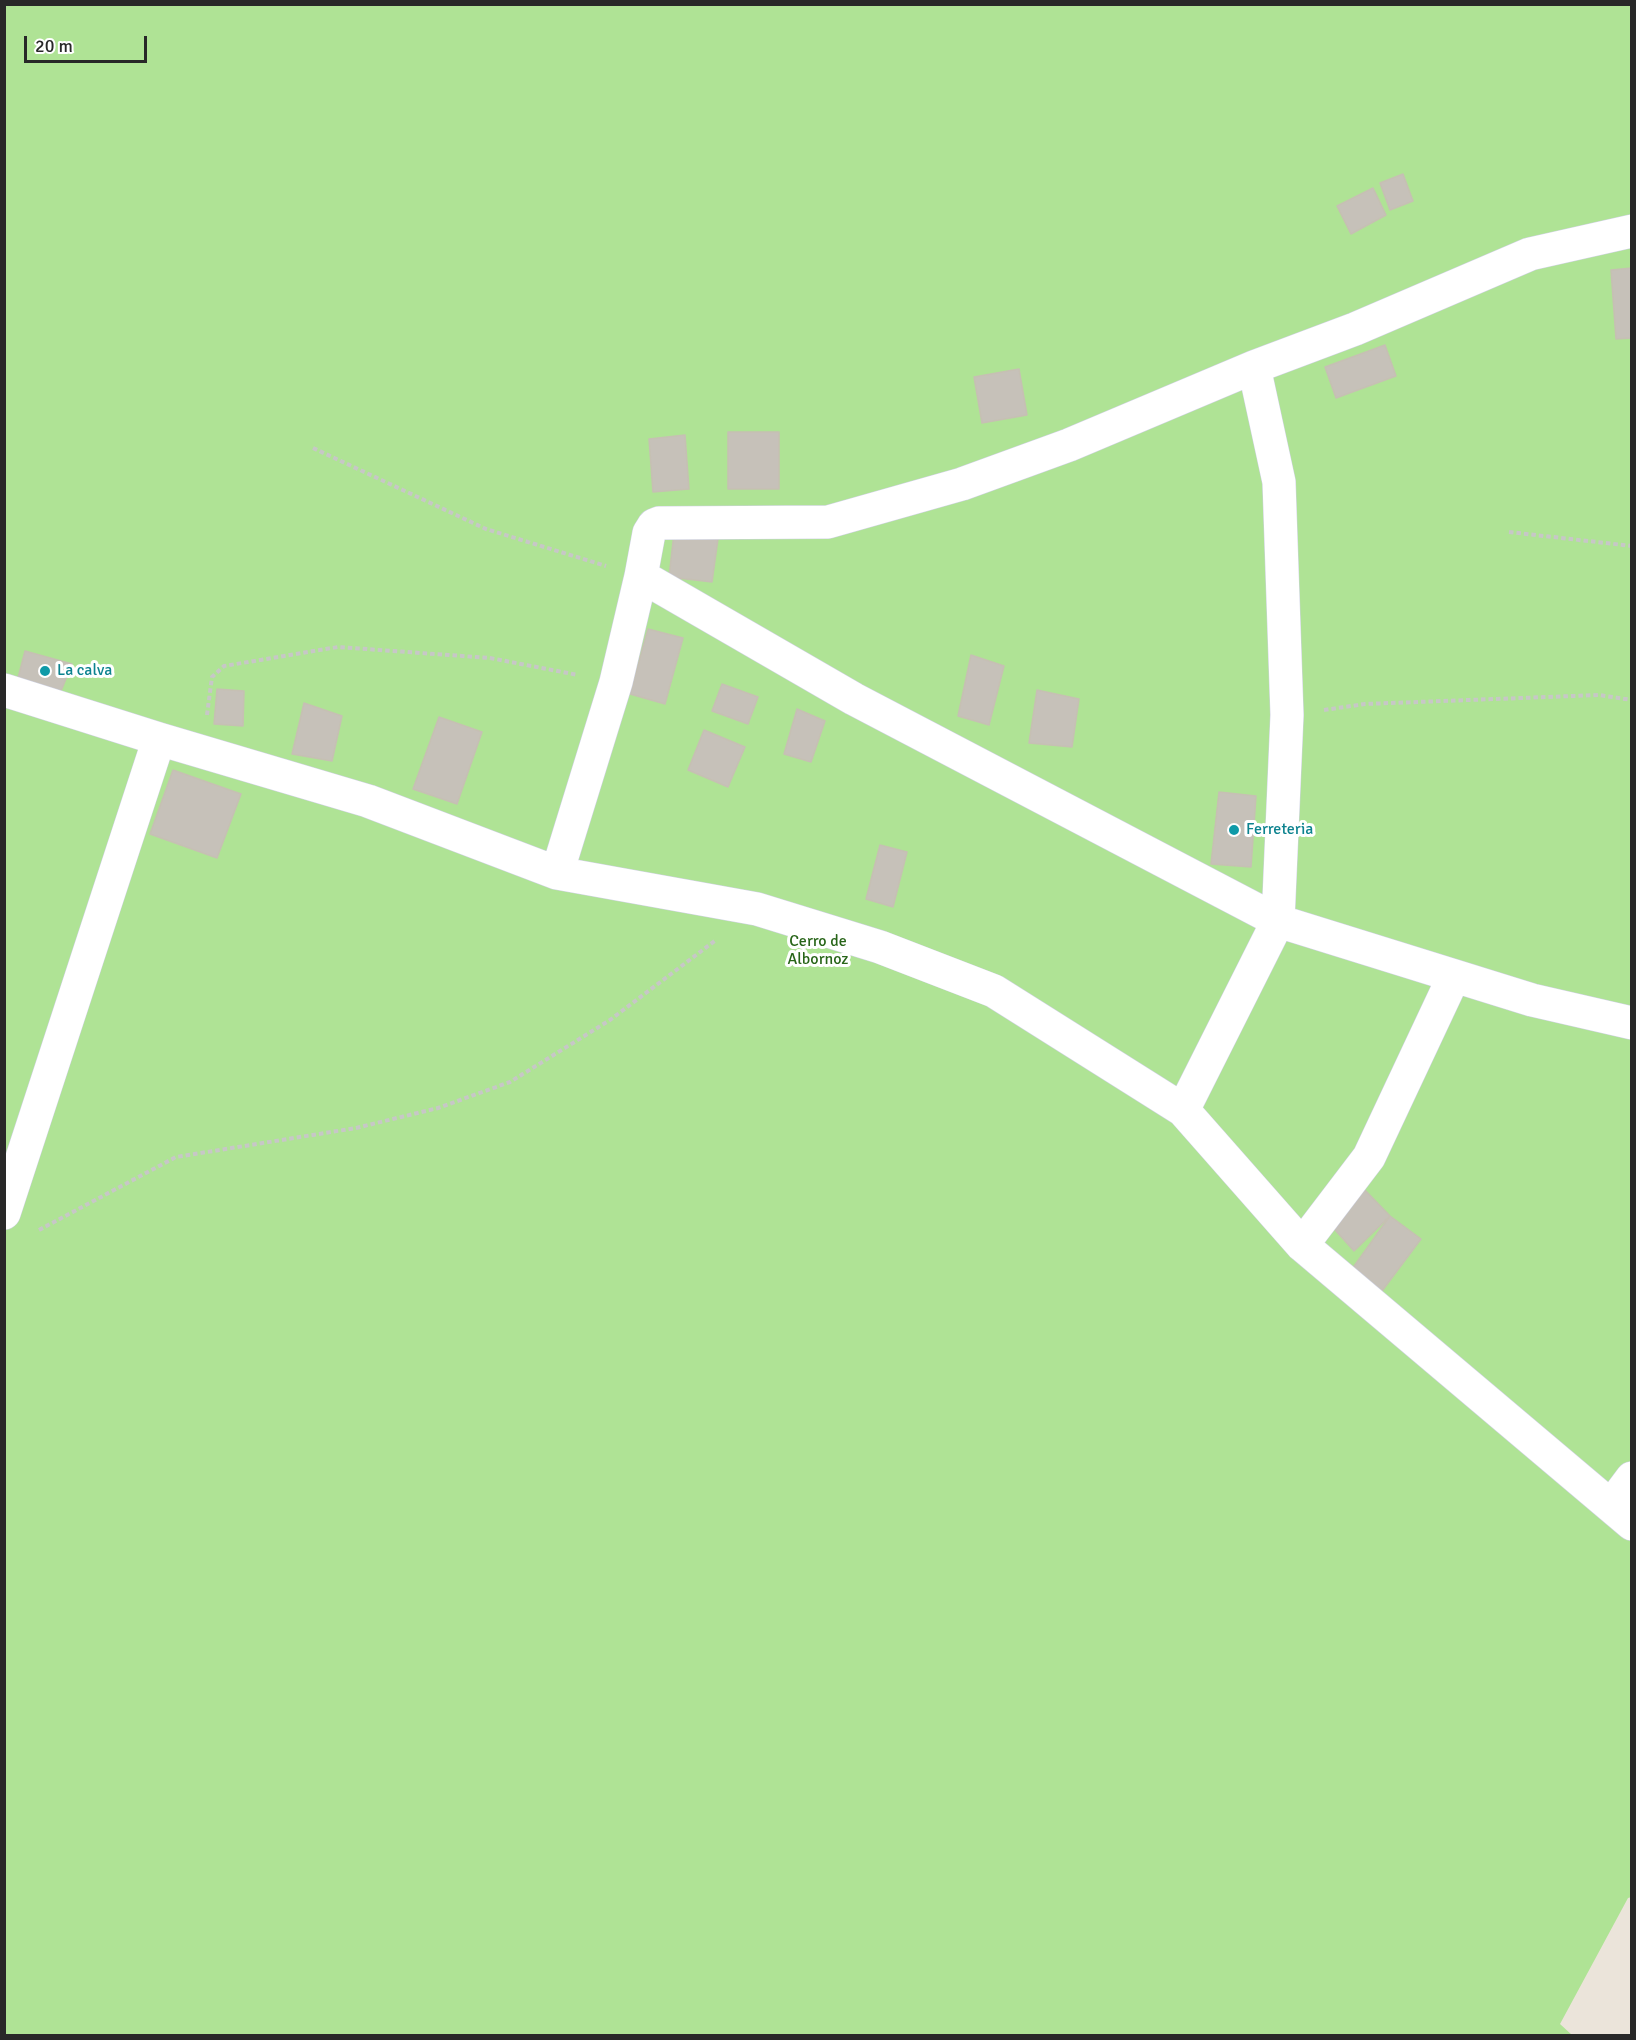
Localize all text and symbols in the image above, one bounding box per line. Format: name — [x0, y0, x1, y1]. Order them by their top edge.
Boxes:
scale bar — [27, 24, 150, 62]
text: 20 m — [35, 35, 73, 57]
place label: La calva — [57, 661, 112, 681]
marker: La calva — [38, 664, 52, 678]
place label: Ferreteria — [1246, 820, 1313, 840]
marker: Ferreteria — [1227, 823, 1241, 837]
park label: Cerro de Albornoz — [788, 932, 848, 970]

